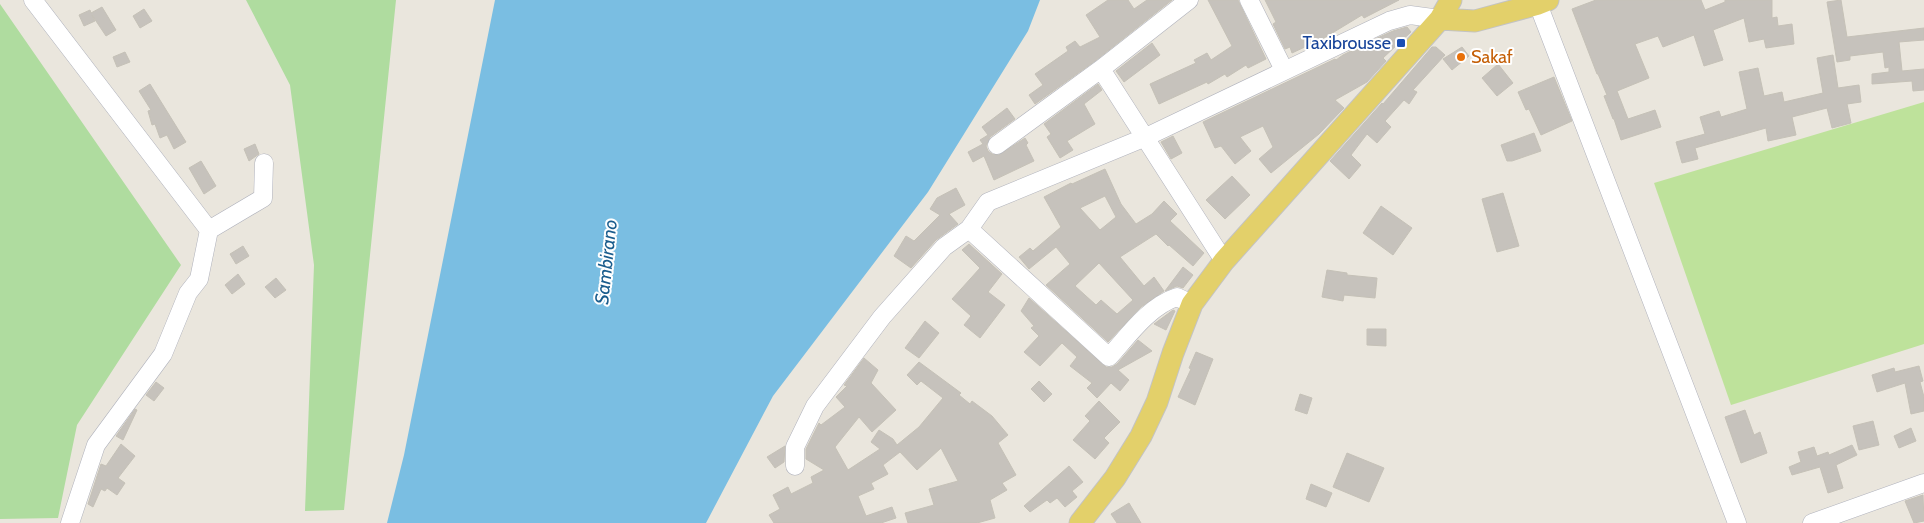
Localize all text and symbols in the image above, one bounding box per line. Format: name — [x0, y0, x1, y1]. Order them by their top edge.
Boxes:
place label: Taxibrousse — [1303, 32, 1391, 54]
marker: Taxibrousse — [1395, 37, 1407, 49]
place label: Sakaf — [1471, 46, 1513, 68]
marker: Sakaf — [1455, 51, 1467, 63]
water label: Sambirano — [590, 218, 622, 306]

